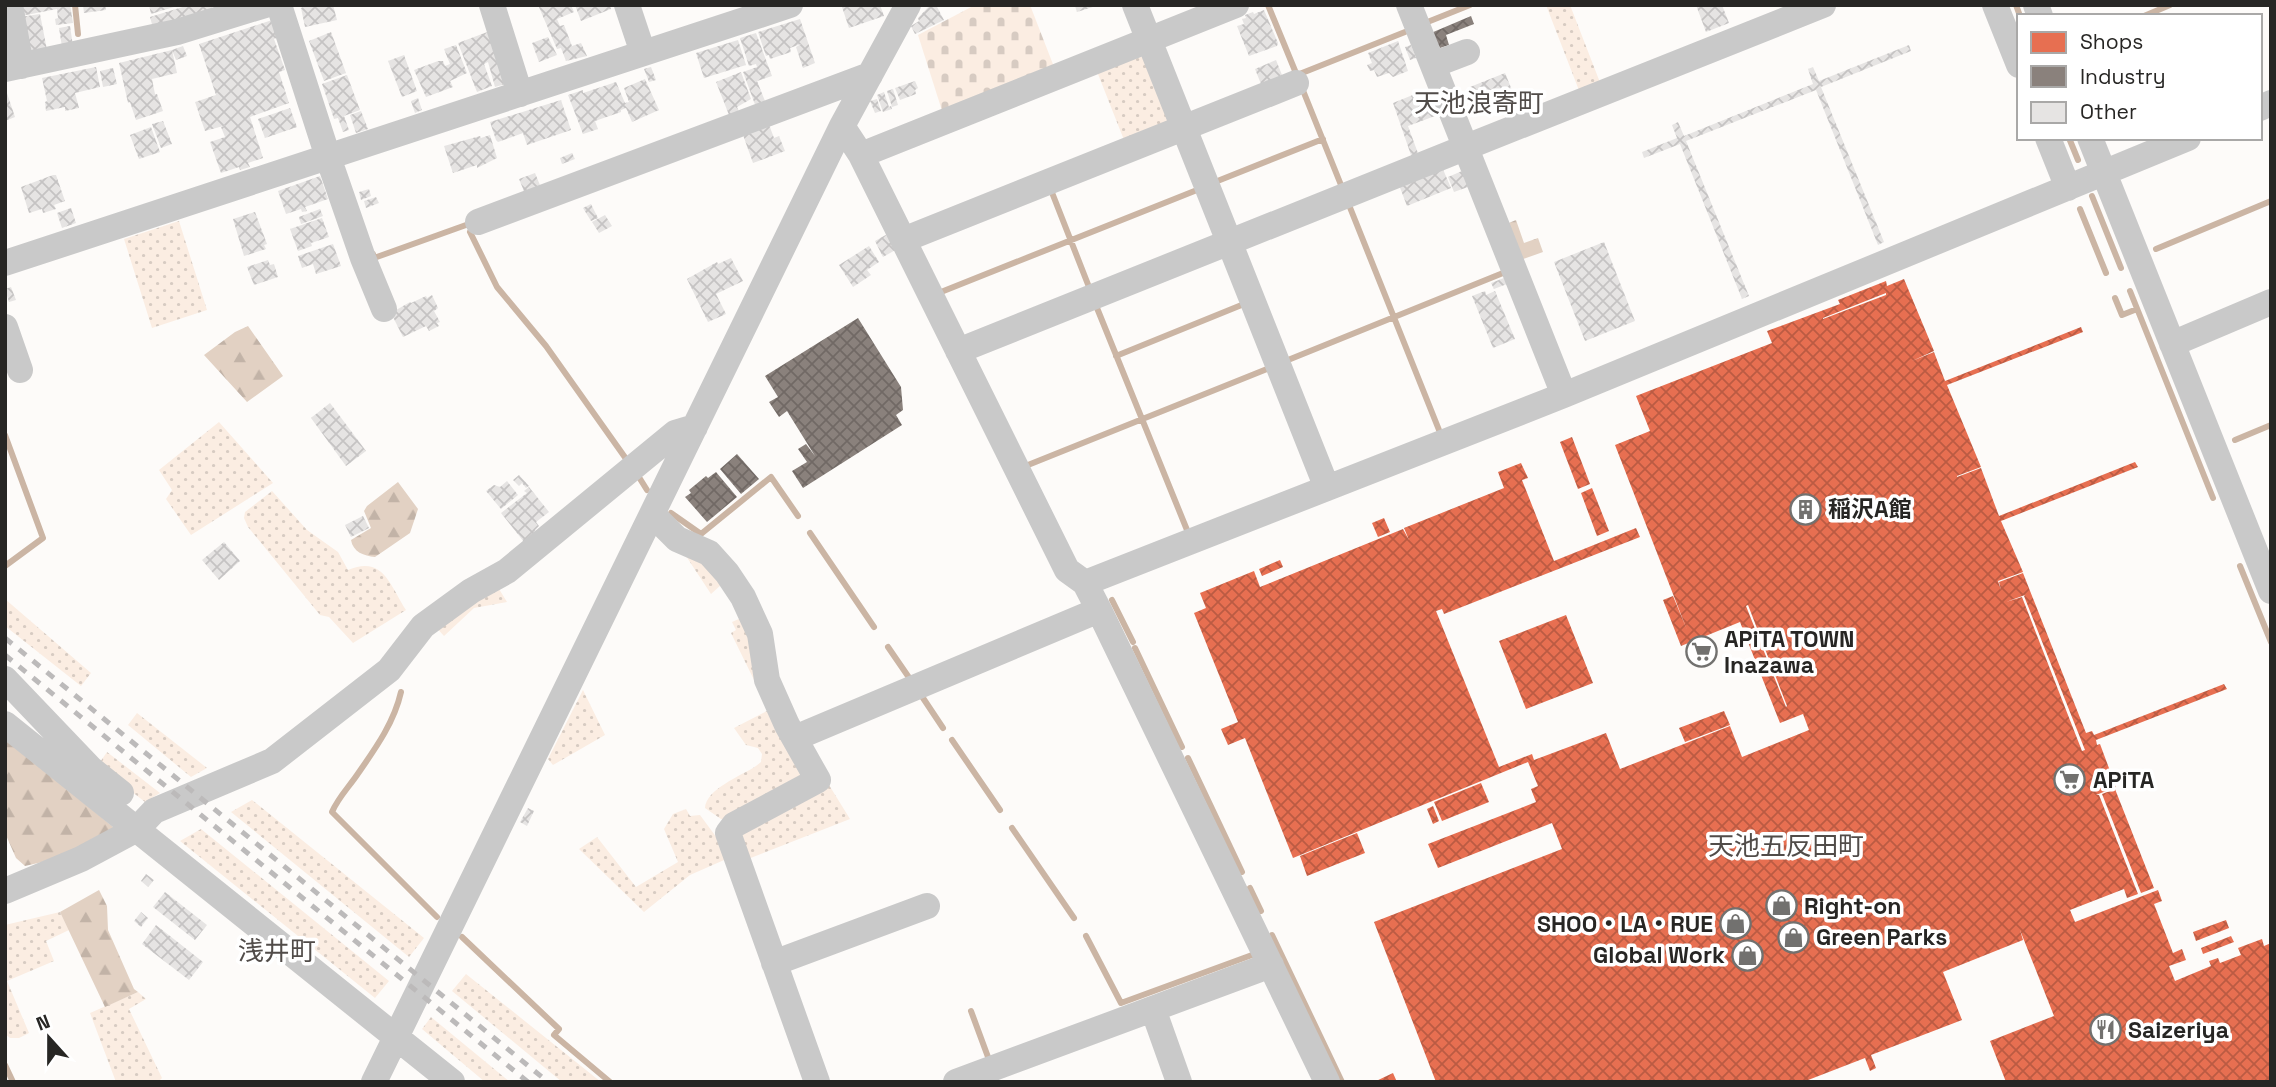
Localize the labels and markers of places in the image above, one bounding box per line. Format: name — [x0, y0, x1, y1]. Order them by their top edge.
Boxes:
building icon: 稲沢A館 — [1788, 492, 1822, 526]
place label: 稲沢A館 — [1828, 494, 1912, 524]
place label: APiTA TOWN Inazawa — [1724, 624, 1854, 680]
supermarket icon: APiTA TOWN Inazawa — [1684, 635, 1718, 669]
supermarket icon: APiTA — [2053, 763, 2087, 797]
place label: APiTA — [2093, 765, 2155, 795]
shop icon: Right-on — [1764, 889, 1798, 923]
place label: Right-on — [1804, 891, 1901, 921]
shop icon: SHOO・LA・RUE — [1719, 907, 1753, 941]
place label: SHOO・LA・RUE — [1537, 909, 1713, 939]
shop icon: Green Parks — [1776, 920, 1810, 954]
place label: Green Parks — [1816, 922, 1947, 952]
shop icon: Global Work — [1731, 938, 1765, 972]
place label: Global Work — [1593, 940, 1725, 970]
restaurant icon: Saizeriya — [2088, 1013, 2122, 1047]
place label: Saizeriya — [2128, 1015, 2229, 1045]

